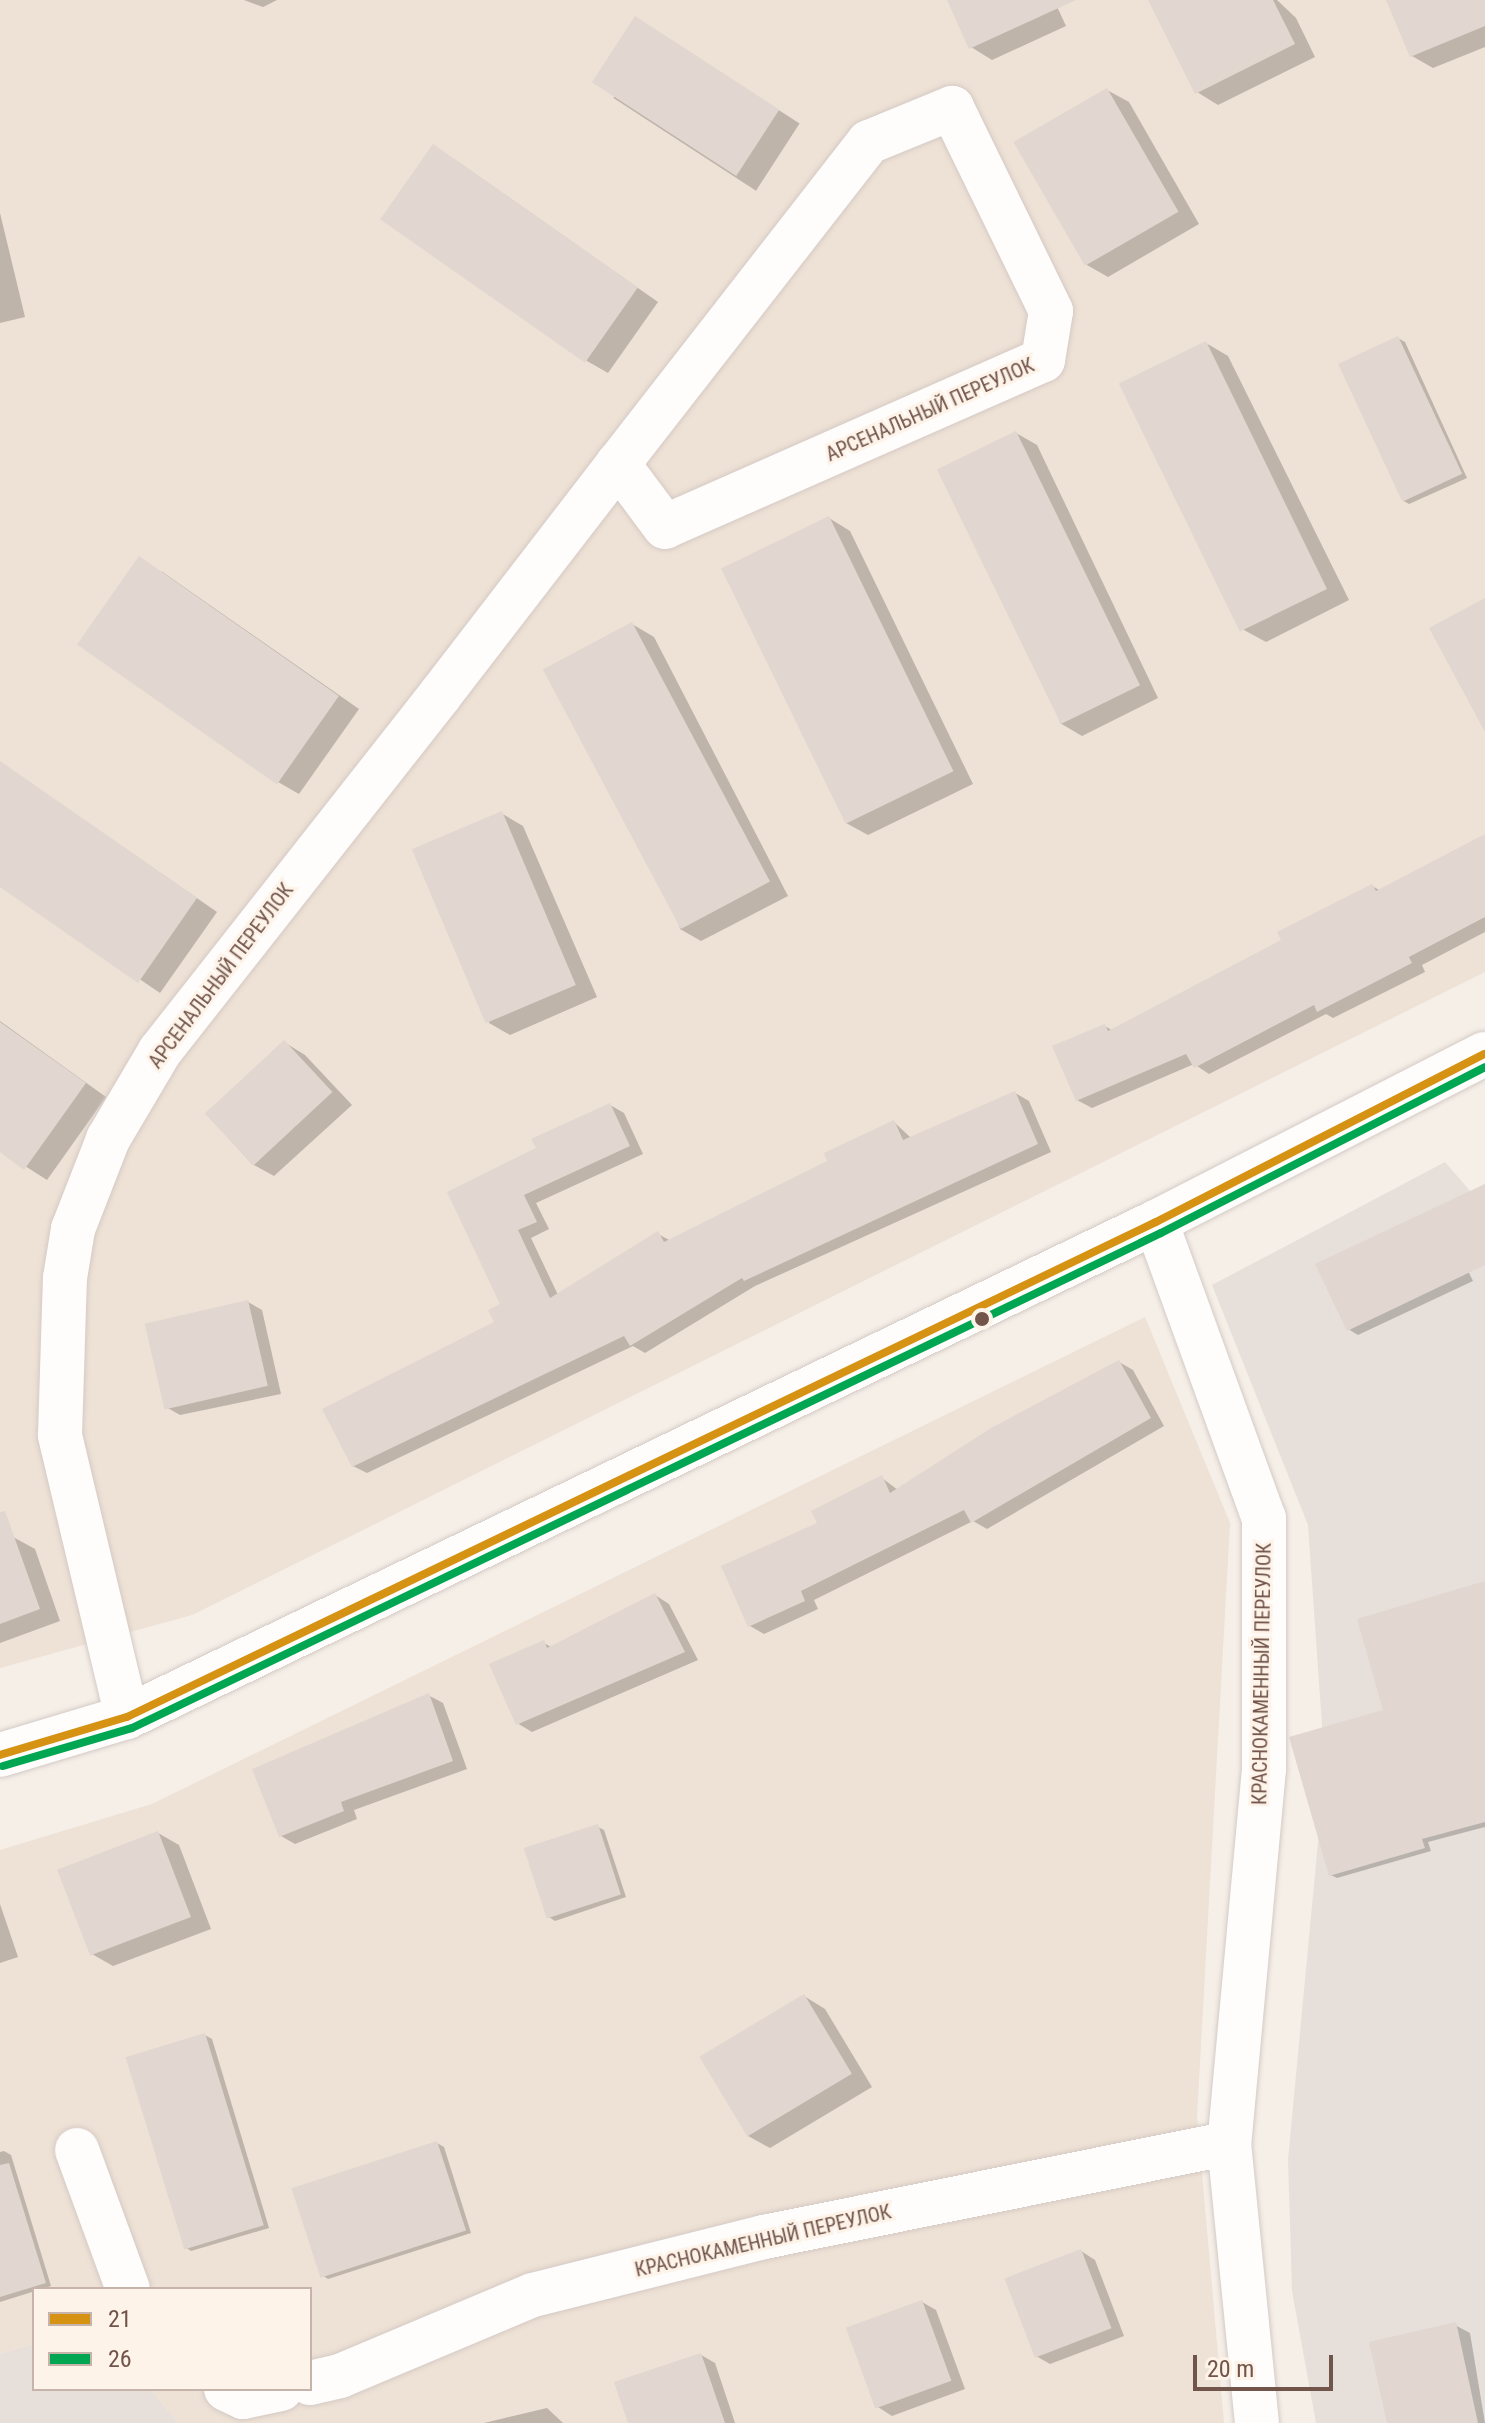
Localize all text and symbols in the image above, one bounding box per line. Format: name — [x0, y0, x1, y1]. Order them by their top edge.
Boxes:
street label: АРСЕНАЛЬНЫЙ ПЕРЕУЛОК — [822, 353, 1038, 467]
street label: АРСЕНАЛЬНЫЙ ПЕРЕУЛОК — [144, 879, 298, 1073]
unlabelled marker — [974, 1311, 990, 1327]
street label: КРАСНОКАМЕННЫЙ ПЕРЕУЛОК — [1248, 1543, 1276, 1805]
street label: КРАСНОКАМЕННЫЙ ПЕРЕУЛОК — [633, 2200, 893, 2282]
legend — [32, 2287, 312, 2391]
text: 21 — [108, 2305, 132, 2333]
scale bar — [1197, 2339, 1337, 2389]
text: 26 — [108, 2345, 132, 2373]
text: 20 m — [1207, 2355, 1254, 2383]

